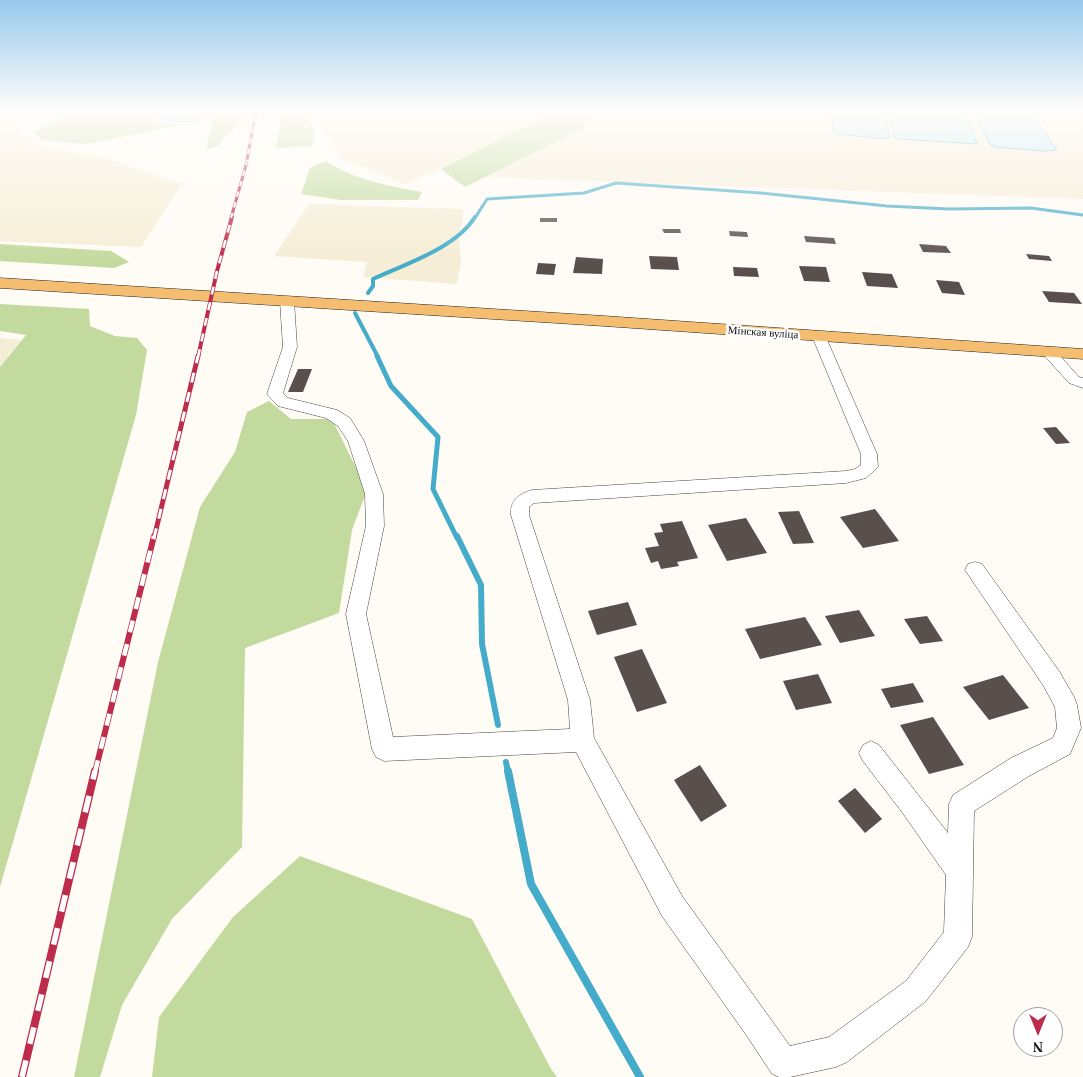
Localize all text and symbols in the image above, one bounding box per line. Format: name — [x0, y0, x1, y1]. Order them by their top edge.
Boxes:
street label: Мінская вуліца — [727, 324, 799, 342]
north arrow — [1013, 1007, 1063, 1057]
text: N — [1033, 1039, 1043, 1054]

